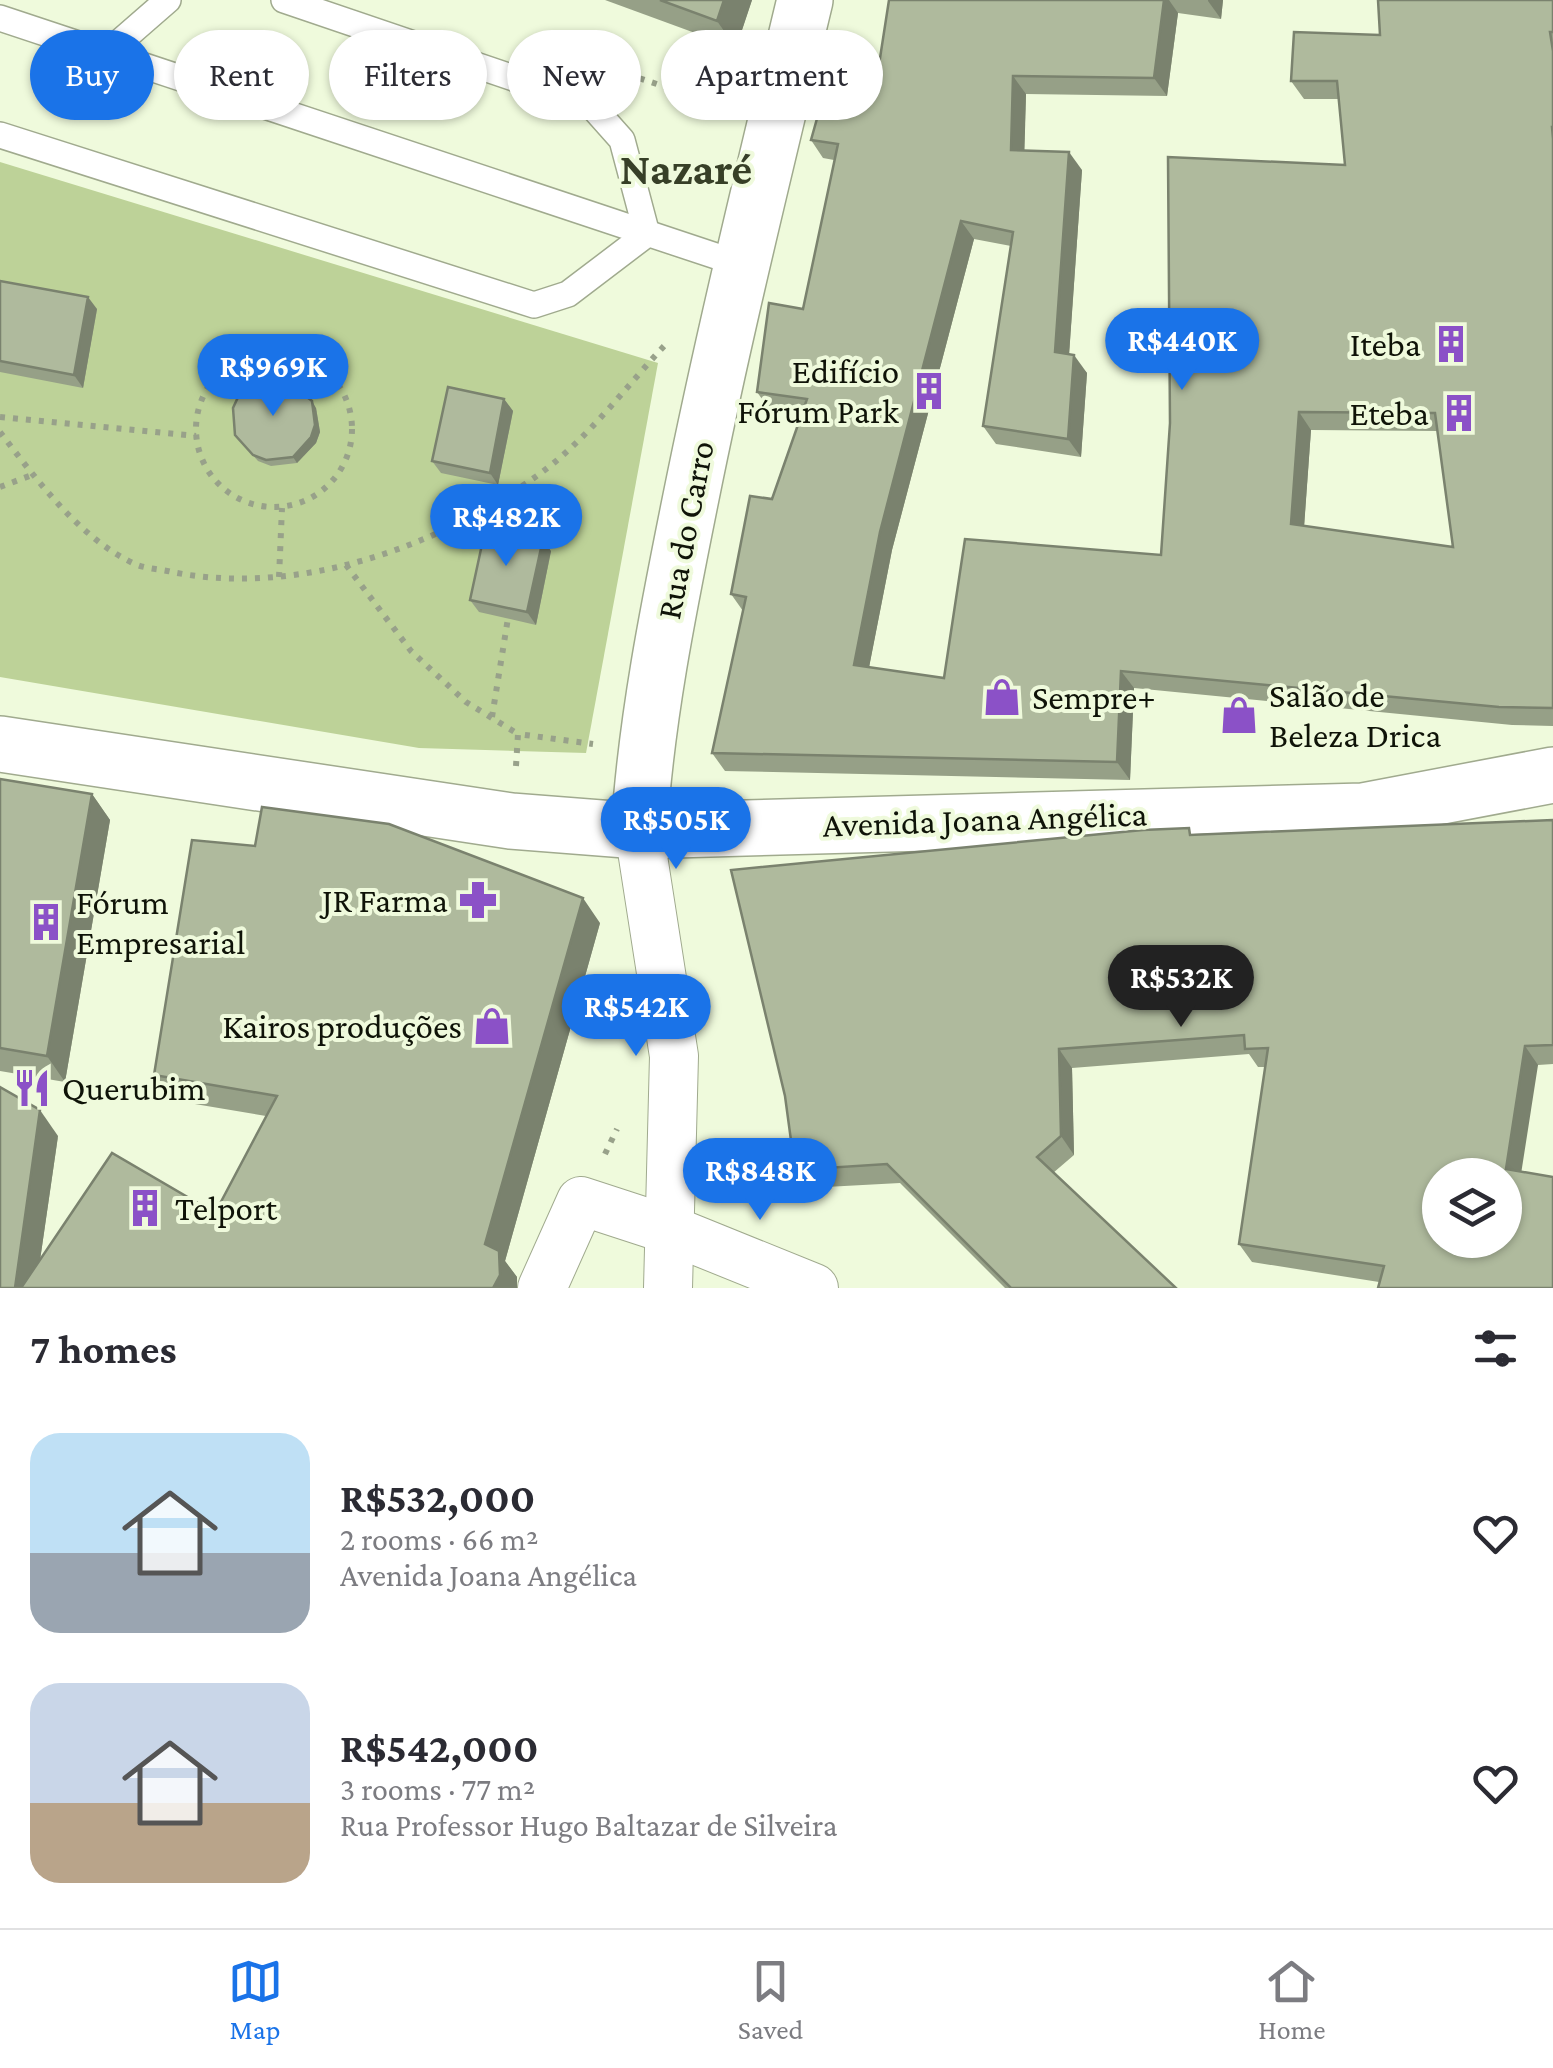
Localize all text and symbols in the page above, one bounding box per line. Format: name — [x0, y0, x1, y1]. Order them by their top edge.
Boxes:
chip: Buy — [30, 30, 154, 120]
chip: Rent — [174, 30, 309, 120]
chip: Filters — [329, 30, 487, 120]
chip: New — [507, 30, 641, 120]
chip: Apartment — [661, 30, 883, 120]
district label: Nazaré — [620, 144, 752, 194]
pin: R$440K — [1101, 308, 1263, 393]
text: R$440K — [1127, 322, 1237, 358]
building icon: Iteba — [1430, 323, 1472, 365]
place label: Iteba — [1350, 325, 1421, 364]
pin: R$969K — [192, 334, 354, 419]
text: R$969K — [219, 348, 327, 384]
place label: Edifício Fórum Park — [737, 352, 899, 431]
building icon: Edifício Fórum Park — [908, 370, 950, 412]
building icon: Eteba — [1438, 392, 1480, 434]
place label: Eteba — [1349, 394, 1429, 433]
street label: Rua do Carro — [649, 438, 722, 623]
pin: R$482K — [425, 484, 587, 569]
text: R$482K — [452, 498, 560, 534]
shop icon: Sempre+ — [981, 676, 1023, 718]
place label: Salão de Beleza Drica — [1269, 676, 1441, 755]
place label: Sempre+ — [1032, 678, 1156, 717]
shop icon: Salão de Beleza Drica — [1218, 694, 1260, 736]
pin: R$505K — [595, 787, 757, 872]
street label: Avenida Joana Angélica — [822, 794, 1148, 845]
text: R$505K — [623, 801, 729, 837]
pharmacy icon: JR Farma — [457, 879, 499, 921]
place label: JR Farma — [319, 881, 448, 920]
place label: Fórum Empresarial — [76, 883, 246, 962]
building icon: Fórum Empresarial — [25, 901, 67, 943]
pin: R$532K — [1100, 945, 1262, 1030]
text: R$532K — [1130, 959, 1232, 995]
pin: R$542K — [555, 974, 717, 1059]
text: R$542K — [584, 988, 688, 1024]
shop icon: Kairos produções — [471, 1005, 513, 1047]
place label: Kairos produções — [222, 1007, 462, 1046]
restaurant icon: Querubim — [11, 1067, 53, 1109]
place label: Querubim — [62, 1069, 206, 1108]
pin: R$848K — [679, 1138, 841, 1223]
text: R$848K — [705, 1152, 815, 1188]
map controls — [1422, 1158, 1522, 1258]
button: layers — [1422, 1158, 1522, 1258]
building icon: Telport — [124, 1187, 166, 1229]
place label: Telport — [175, 1189, 277, 1228]
icon: filters — [1468, 1321, 1523, 1376]
text: 7 homes — [30, 1325, 177, 1372]
icon: home — [110, 1473, 230, 1593]
text: R$532,000 — [340, 1474, 535, 1521]
icon: heart — [1468, 1506, 1523, 1561]
text: 2 rooms · 66 m² — [340, 1521, 538, 1557]
text: Avenida Joana Angélica — [340, 1557, 637, 1593]
icon: home — [110, 1723, 230, 1843]
text: R$542,000 — [340, 1724, 538, 1771]
icon: heart — [1468, 1756, 1523, 1811]
text: 3 rooms · 77 m² — [340, 1771, 535, 1807]
text: Rua Professor Hugo Baltazar de Silveira — [340, 1807, 838, 1843]
tab: Map — [228, 1954, 283, 2045]
tab: Saved — [738, 1954, 803, 2045]
tab: Home — [1258, 1954, 1325, 2045]

